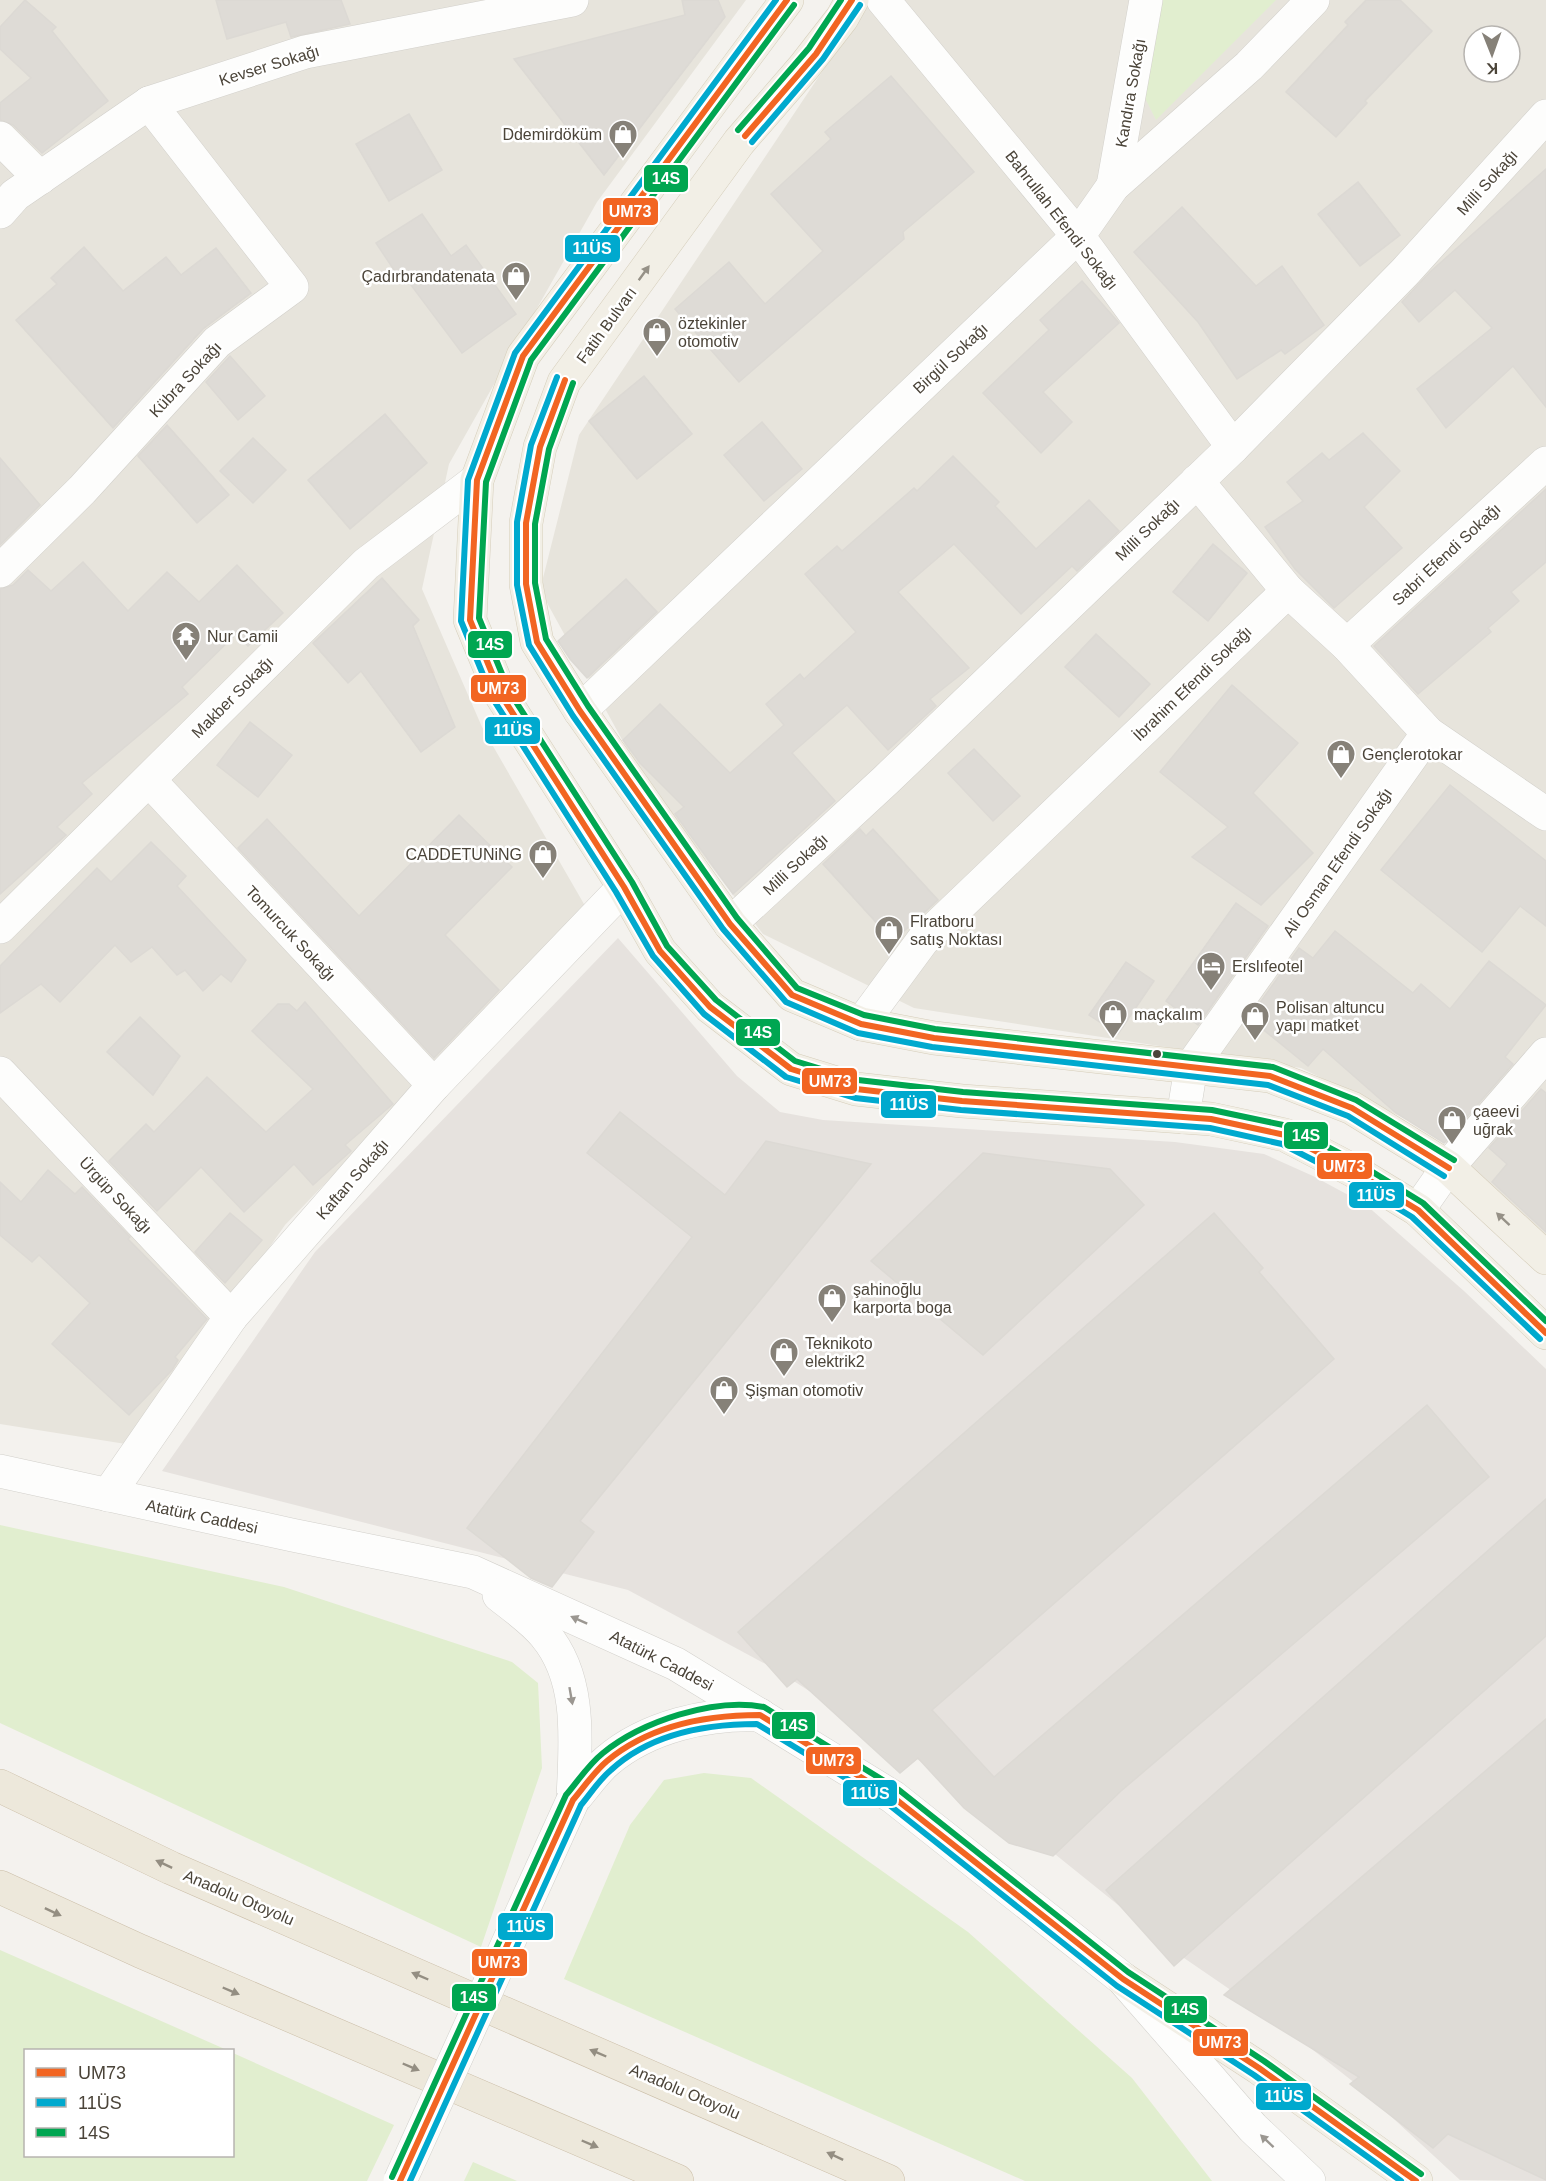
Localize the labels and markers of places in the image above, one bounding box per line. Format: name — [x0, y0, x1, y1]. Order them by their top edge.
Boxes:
shop icon: Ddemirdöküm — [607, 118, 639, 160]
place label: Ddemirdöküm — [502, 126, 602, 143]
shop icon: Çadırbrandatenata — [500, 260, 532, 302]
place label: Çadırbrandatenata — [362, 268, 495, 285]
place label: öztekinler otomotiv — [678, 315, 747, 350]
shop icon: öztekinler otomotiv — [641, 316, 673, 358]
temple icon: Nur Camii — [170, 620, 202, 662]
place label: Nur Camii — [207, 628, 278, 645]
shop icon: Gençlerotokar — [1325, 738, 1357, 780]
place label: Gençlerotokar — [1362, 746, 1463, 763]
shop icon: CADDETUNiNG — [527, 838, 559, 880]
place label: CADDETUNiNG — [406, 846, 522, 863]
place label: Flratboru satış Noktası — [910, 913, 1002, 948]
shop icon: Flratboru satış Noktası — [873, 914, 905, 956]
hotel icon: Erslıfeotel — [1195, 950, 1227, 992]
place label: Erslıfeotel — [1232, 958, 1303, 975]
shop icon: maçkalım — [1097, 998, 1129, 1040]
place label: Polisan altuncu yapı matket — [1276, 999, 1385, 1034]
shop icon: Polisan altuncu yapı matket — [1239, 1000, 1271, 1042]
place label: maçkalım — [1134, 1006, 1202, 1023]
unlabelled marker — [1151, 1048, 1163, 1060]
place label: çaeevi uğrak — [1473, 1103, 1519, 1138]
shop icon: çaeevi uğrak — [1436, 1104, 1468, 1146]
place label: şahinoğlu karporta boga — [853, 1281, 952, 1316]
shop icon: şahinoğlu karporta boga — [816, 1282, 848, 1324]
place label: Teknikoto elektrik2 — [805, 1335, 873, 1370]
shop icon: Teknikoto elektrik2 — [768, 1336, 800, 1378]
shop icon: Şişman otomotiv — [708, 1374, 740, 1416]
place label: Şişman otomotiv — [745, 1382, 863, 1399]

